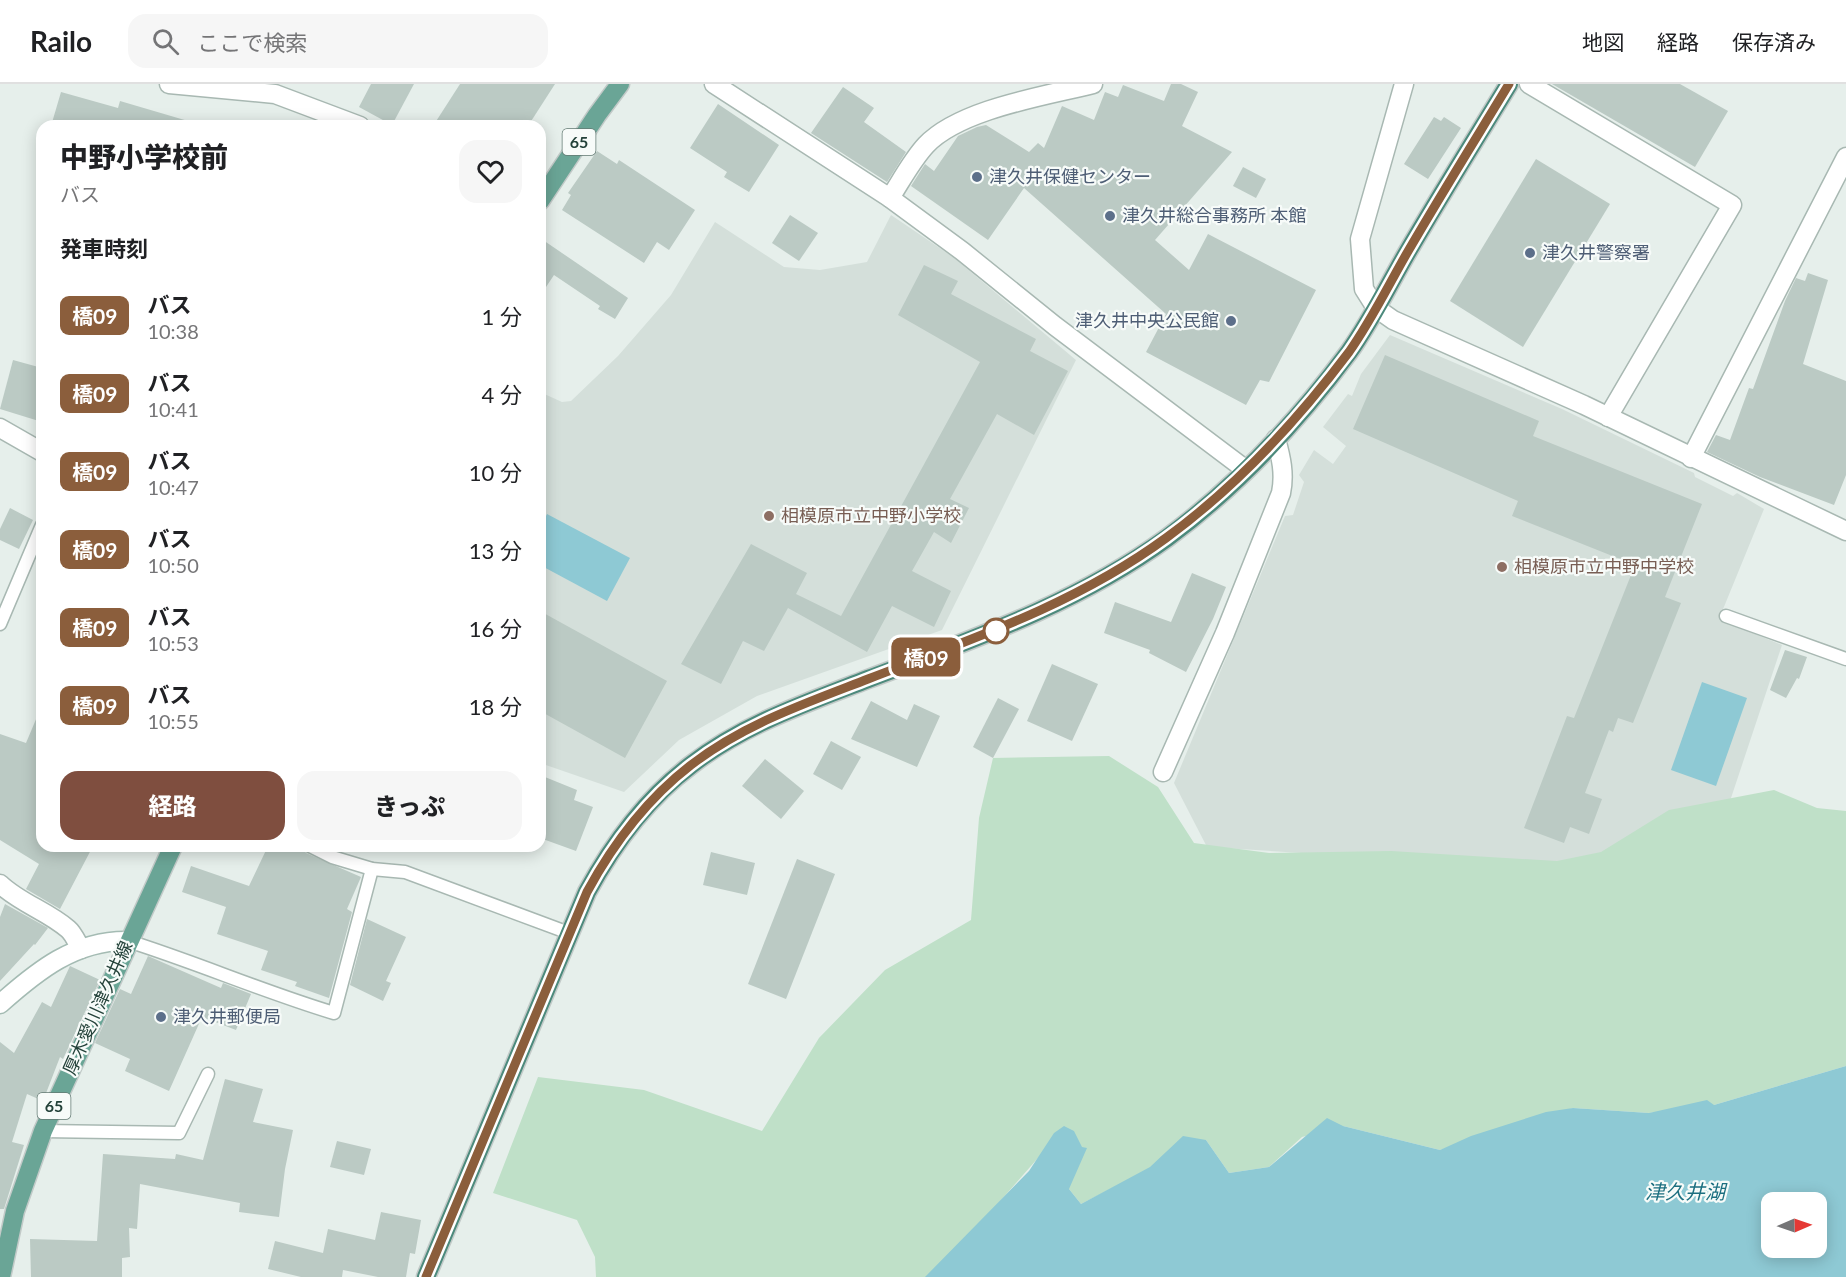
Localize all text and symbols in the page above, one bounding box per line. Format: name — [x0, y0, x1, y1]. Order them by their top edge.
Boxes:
search box — [128, 14, 548, 68]
text: Railo — [30, 24, 92, 58]
icon: search — [149, 25, 182, 58]
text: ここで検索 — [197, 29, 307, 56]
text: 地図 — [1582, 29, 1624, 54]
text: 経路 — [1657, 29, 1699, 54]
text: 保存済み — [1732, 29, 1816, 54]
road number: 65 — [562, 129, 596, 155]
text: 中野小学校前 — [60, 139, 228, 173]
button: heart — [459, 140, 522, 203]
place label: 津久井保健センター — [989, 165, 1151, 187]
marker: 津久井保健センター — [970, 170, 984, 184]
text: バス — [60, 182, 100, 206]
place label: 津久井総合事務所 本館 — [1122, 204, 1307, 226]
marker: 津久井総合事務所 本館 — [1103, 209, 1117, 223]
text: 発車時刻 — [60, 235, 148, 262]
place label: 津久井警察署 — [1542, 241, 1650, 263]
marker: 津久井警察署 — [1523, 246, 1537, 260]
text: バス — [147, 291, 191, 318]
text: 橋09 — [72, 303, 117, 328]
text: 1 分 — [482, 303, 522, 330]
place label: 津久井中央公民館 — [1075, 309, 1219, 331]
marker: 津久井中央公民館 — [1224, 314, 1238, 328]
text: 10:38 — [147, 319, 199, 343]
text: バス — [147, 369, 191, 396]
text: 橋09 — [72, 381, 117, 406]
text: 4 分 — [482, 381, 522, 408]
text: 10:41 — [147, 397, 199, 421]
text: バス — [147, 447, 191, 474]
text: 橋09 — [72, 459, 117, 484]
text: 10 分 — [469, 459, 522, 486]
text: 10:47 — [147, 475, 199, 499]
place label: 相模原市立中野小学校 — [781, 504, 961, 526]
marker: 相模原市立中野小学校 — [762, 509, 776, 523]
text: バス — [147, 525, 191, 552]
text: 橋09 — [72, 537, 117, 562]
text: 13 分 — [469, 537, 522, 564]
text: 10:50 — [147, 553, 199, 577]
place label: 相模原市立中野中学校 — [1514, 555, 1694, 577]
marker: 相模原市立中野中学校 — [1495, 560, 1509, 574]
text: バス — [147, 603, 191, 630]
text: 橋09 — [72, 615, 117, 640]
text: 16 分 — [469, 615, 522, 642]
unlabelled marker — [983, 618, 1009, 644]
text: 10:53 — [147, 631, 199, 655]
line badge: 橋09 — [892, 638, 960, 676]
text: 橋09 — [903, 645, 949, 670]
text: バス — [147, 681, 191, 708]
text: 橋09 — [72, 693, 117, 718]
text: 18 分 — [469, 693, 522, 720]
text: 10:55 — [147, 709, 199, 733]
button: 経路 — [60, 771, 285, 840]
button: きっぷ — [297, 771, 522, 840]
street label: 厚木愛川津久井線 — [58, 937, 136, 1078]
place label: 津久井郵便局 — [173, 1005, 281, 1027]
marker: 津久井郵便局 — [154, 1010, 168, 1024]
road number: 65 — [38, 1093, 70, 1119]
water label: 津久井湖 — [1645, 1179, 1728, 1203]
north arrow — [1761, 1192, 1827, 1258]
map controls — [1761, 1192, 1827, 1258]

